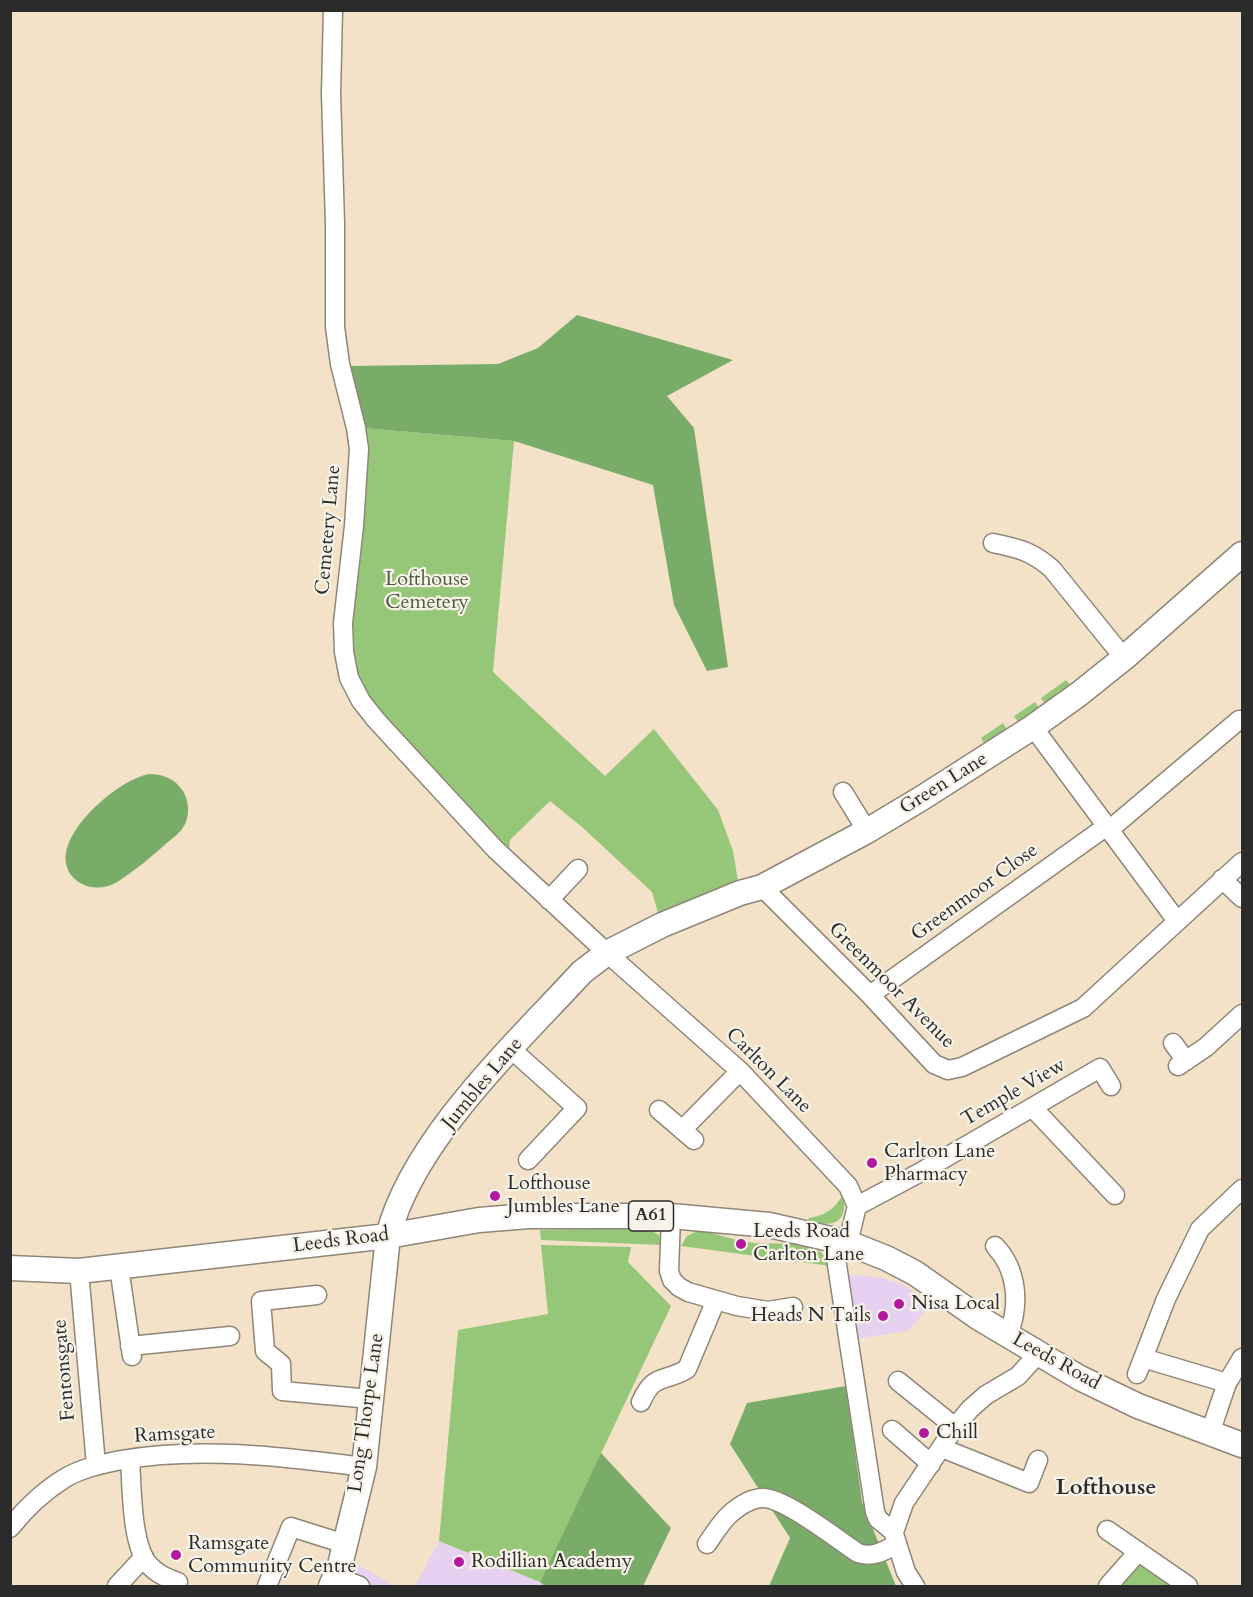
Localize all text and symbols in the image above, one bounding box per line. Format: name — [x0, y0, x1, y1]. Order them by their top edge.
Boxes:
street label: Cemetery Lane — [311, 464, 347, 596]
park label: Lofthouse Cemetery — [385, 568, 469, 615]
street label: Green Lane — [896, 748, 992, 820]
street label: Greenmoor Close — [907, 839, 1043, 947]
street label: Greenmoor Avenue — [823, 918, 959, 1054]
street label: Carlton Lane — [720, 1023, 816, 1119]
street label: Jumbles Lane — [438, 1033, 528, 1135]
street label: Temple View — [958, 1054, 1070, 1132]
place label: Carlton Lane Pharmacy — [884, 1140, 995, 1187]
marker: Carlton Lane Pharmacy — [865, 1156, 879, 1170]
place label: Lofthouse Jumbles Lane — [507, 1172, 620, 1219]
marker: Lofthouse Jumbles Lane — [488, 1189, 502, 1203]
road number: A61 — [628, 1201, 674, 1231]
place label: Leeds Road Carlton Lane — [753, 1220, 864, 1267]
street label: Leeds Road — [291, 1223, 391, 1259]
marker: Leeds Road Carlton Lane — [734, 1237, 748, 1251]
place label: Nisa Local — [911, 1292, 1000, 1316]
marker: Nisa Local — [892, 1297, 906, 1311]
place label: Heads N Tails — [751, 1304, 871, 1328]
marker: Heads N Tails — [876, 1309, 890, 1323]
street label: Fentonsgate — [49, 1318, 81, 1422]
street label: Leeds Road — [1008, 1328, 1104, 1396]
street label: Long Thorpe Lane — [344, 1332, 390, 1494]
street label: Ramsgate — [134, 1421, 216, 1449]
place label: Chill — [936, 1421, 978, 1445]
marker: Chill — [917, 1426, 931, 1440]
district label: Lofthouse — [1056, 1476, 1156, 1502]
place label: Ramsgate Community Centre — [188, 1532, 357, 1579]
marker: Ramsgate Community Centre — [169, 1548, 183, 1562]
place label: Rodillian Academy — [471, 1550, 632, 1574]
marker: Rodillian Academy — [452, 1555, 466, 1569]

